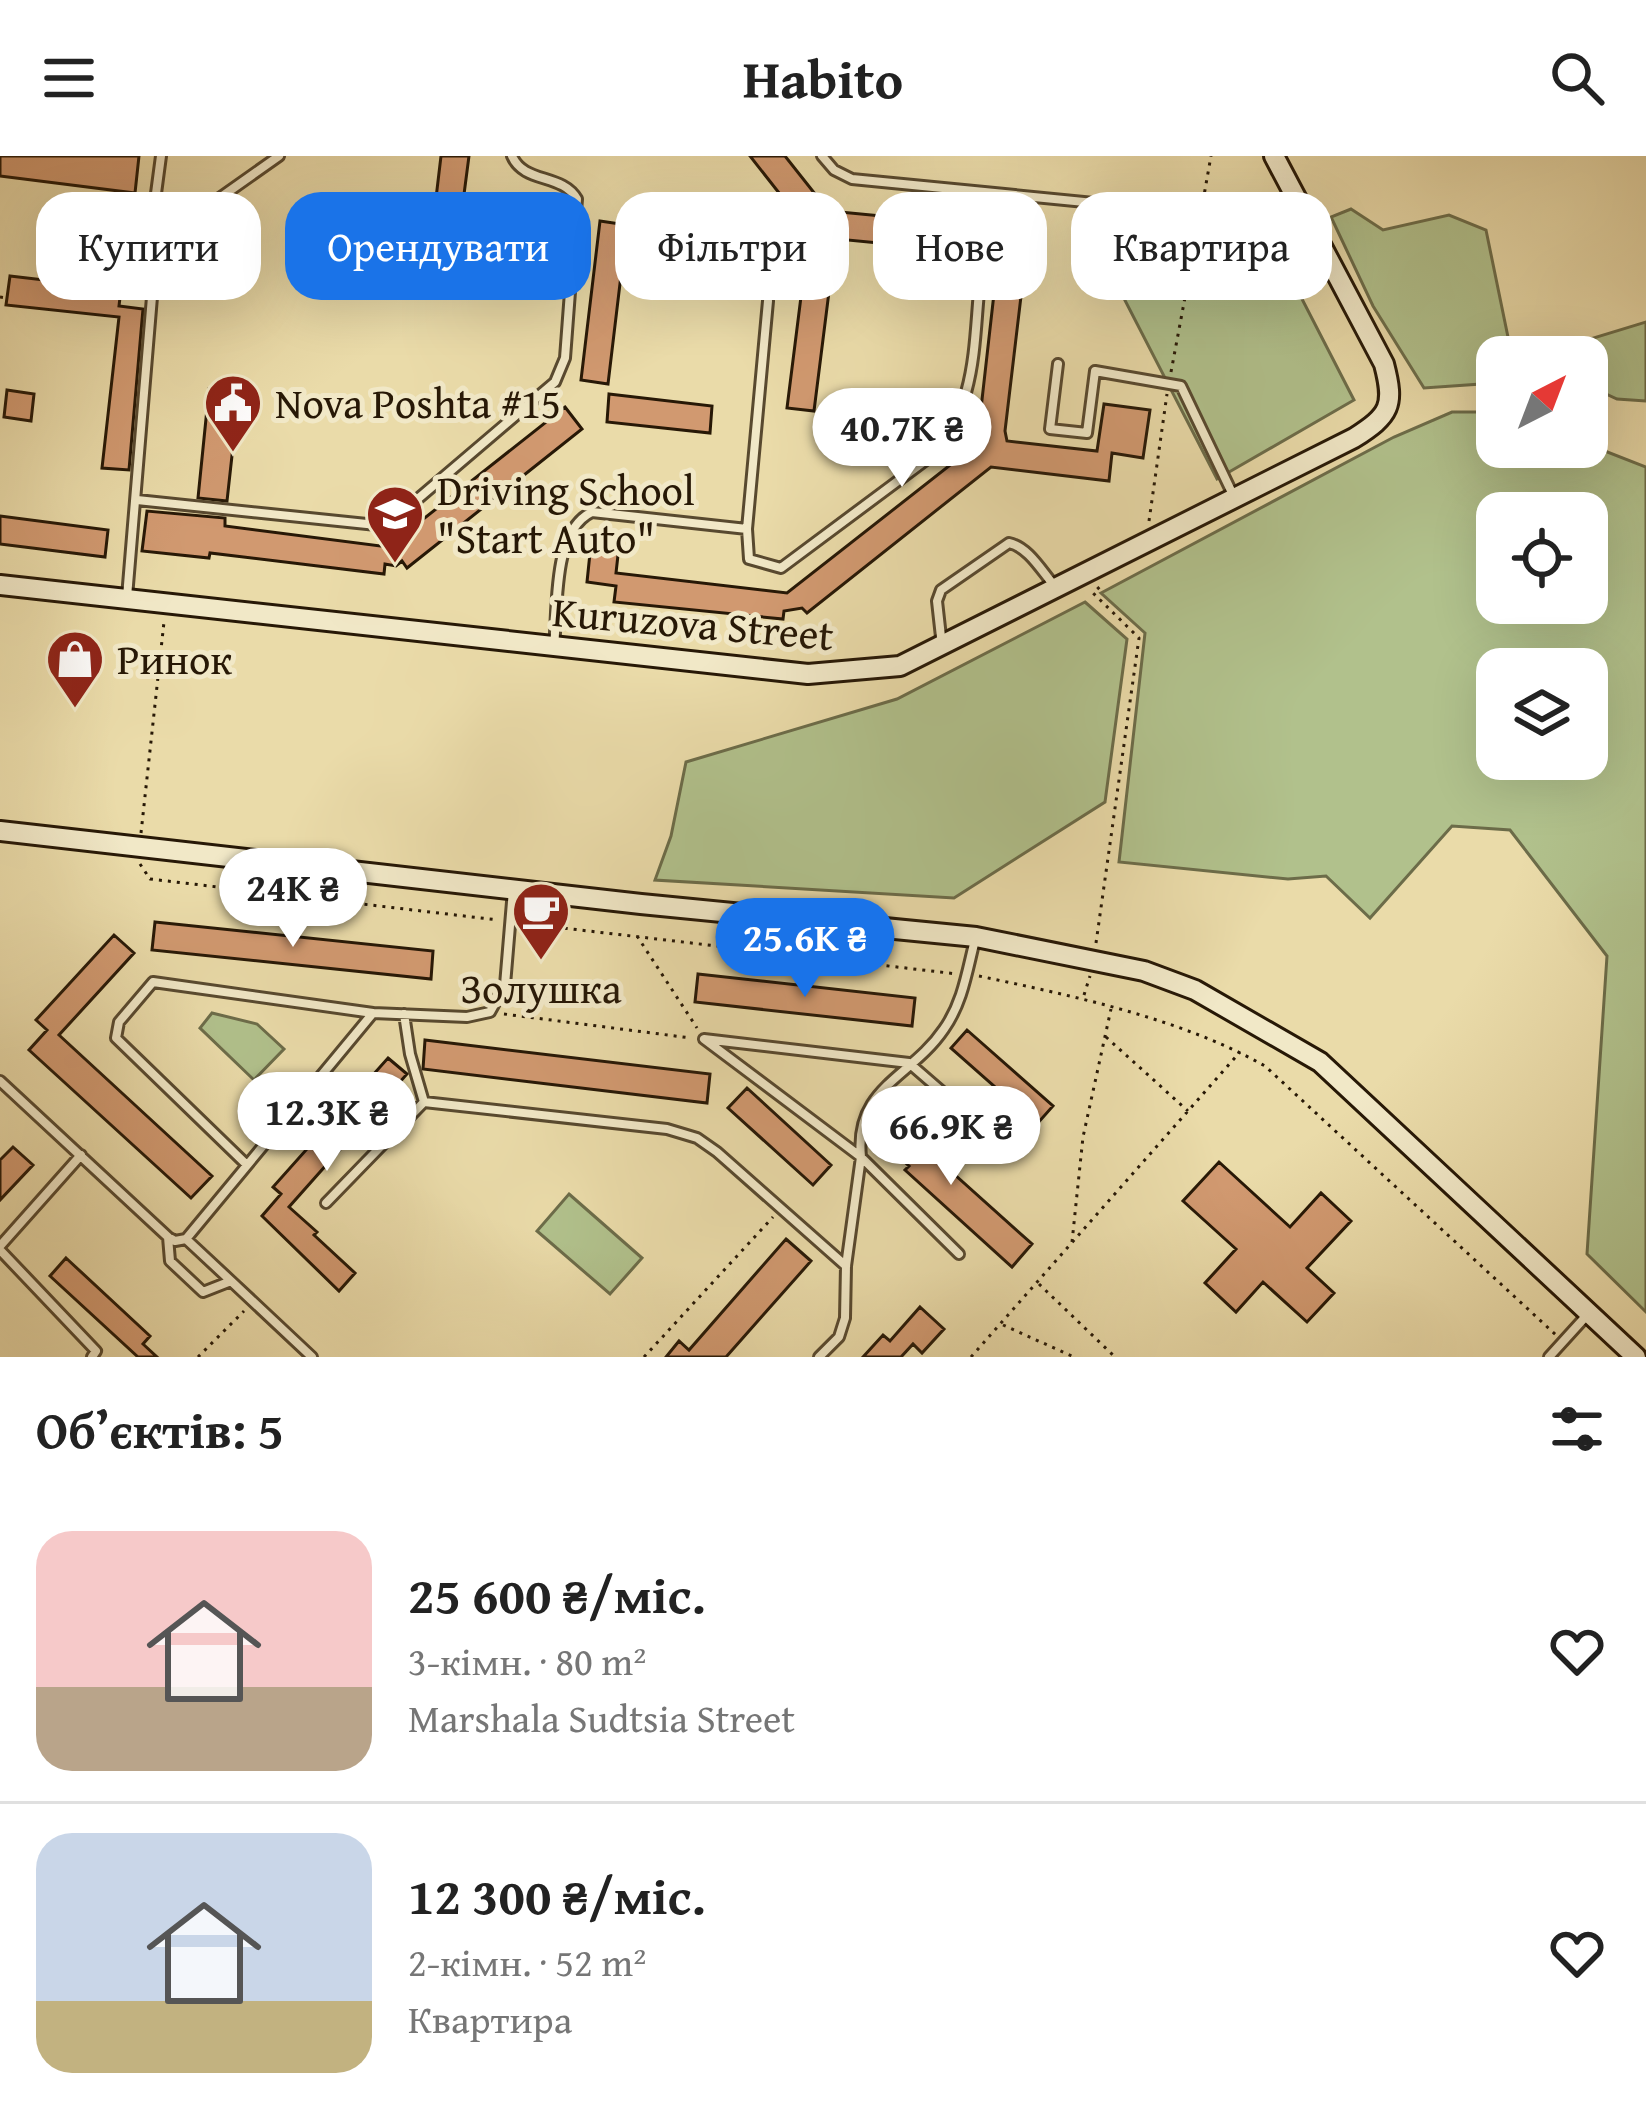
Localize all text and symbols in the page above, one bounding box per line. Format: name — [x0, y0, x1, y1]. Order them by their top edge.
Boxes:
text: Habito — [743, 39, 903, 118]
icon: menu — [36, 45, 102, 111]
icon: search — [1544, 45, 1610, 111]
chip: Купити — [36, 192, 261, 300]
chip: Орендувати — [285, 192, 591, 300]
chip: Фільтри — [615, 192, 849, 300]
chip: Нове — [873, 192, 1047, 300]
chip: Квартира — [1071, 192, 1332, 300]
north arrow — [1476, 336, 1608, 468]
map controls — [1476, 336, 1608, 780]
public building icon: Nova Poshta #15 — [202, 372, 264, 454]
place label: Nova Poshta #15 — [275, 372, 561, 433]
pin: 40.7K ₴ — [791, 388, 1013, 490]
text: 40.7K ₴ — [839, 398, 965, 455]
place label: Driving School "Start Auto" — [437, 459, 695, 568]
school or university icon: Driving School "Start Auto" — [364, 483, 426, 565]
button: locate — [1476, 492, 1608, 624]
street label: Kuruzova Street — [550, 580, 836, 665]
shop icon: Ринок — [44, 628, 106, 710]
place label: Ринок — [117, 628, 232, 689]
button: layers — [1476, 648, 1608, 780]
pin: 24K ₴ — [209, 848, 377, 950]
text: 24K ₴ — [246, 858, 340, 915]
cafe icon: Золушка — [510, 880, 572, 962]
pin: 25.6K ₴ — [694, 898, 916, 1000]
text: 25.6K ₴ — [742, 908, 868, 965]
place label: Золушка — [460, 957, 622, 1018]
pin: 12.3K ₴ — [216, 1072, 438, 1174]
text: 12.3K ₴ — [264, 1082, 390, 1139]
pin: 66.9K ₴ — [840, 1086, 1062, 1188]
text: 66.9K ₴ — [888, 1096, 1014, 1153]
text: Об’єктів: 5 — [36, 1392, 284, 1467]
icon: filters — [1544, 1396, 1610, 1462]
text: 25 600 ₴/міс. — [408, 1557, 706, 1632]
icon: home — [132, 1579, 276, 1723]
icon: heart — [1544, 1618, 1610, 1684]
text: 3-кімн. · 80 m² — [408, 1632, 646, 1689]
text: Marshala Sudtsia Street — [408, 1689, 795, 1746]
text: 12 300 ₴/міс. — [408, 1858, 706, 1933]
icon: home — [132, 1881, 276, 2025]
icon: heart — [1544, 1920, 1610, 1986]
text: 2-кімн. · 52 m² — [408, 1933, 646, 1990]
text: Квартира — [408, 1990, 572, 2047]

